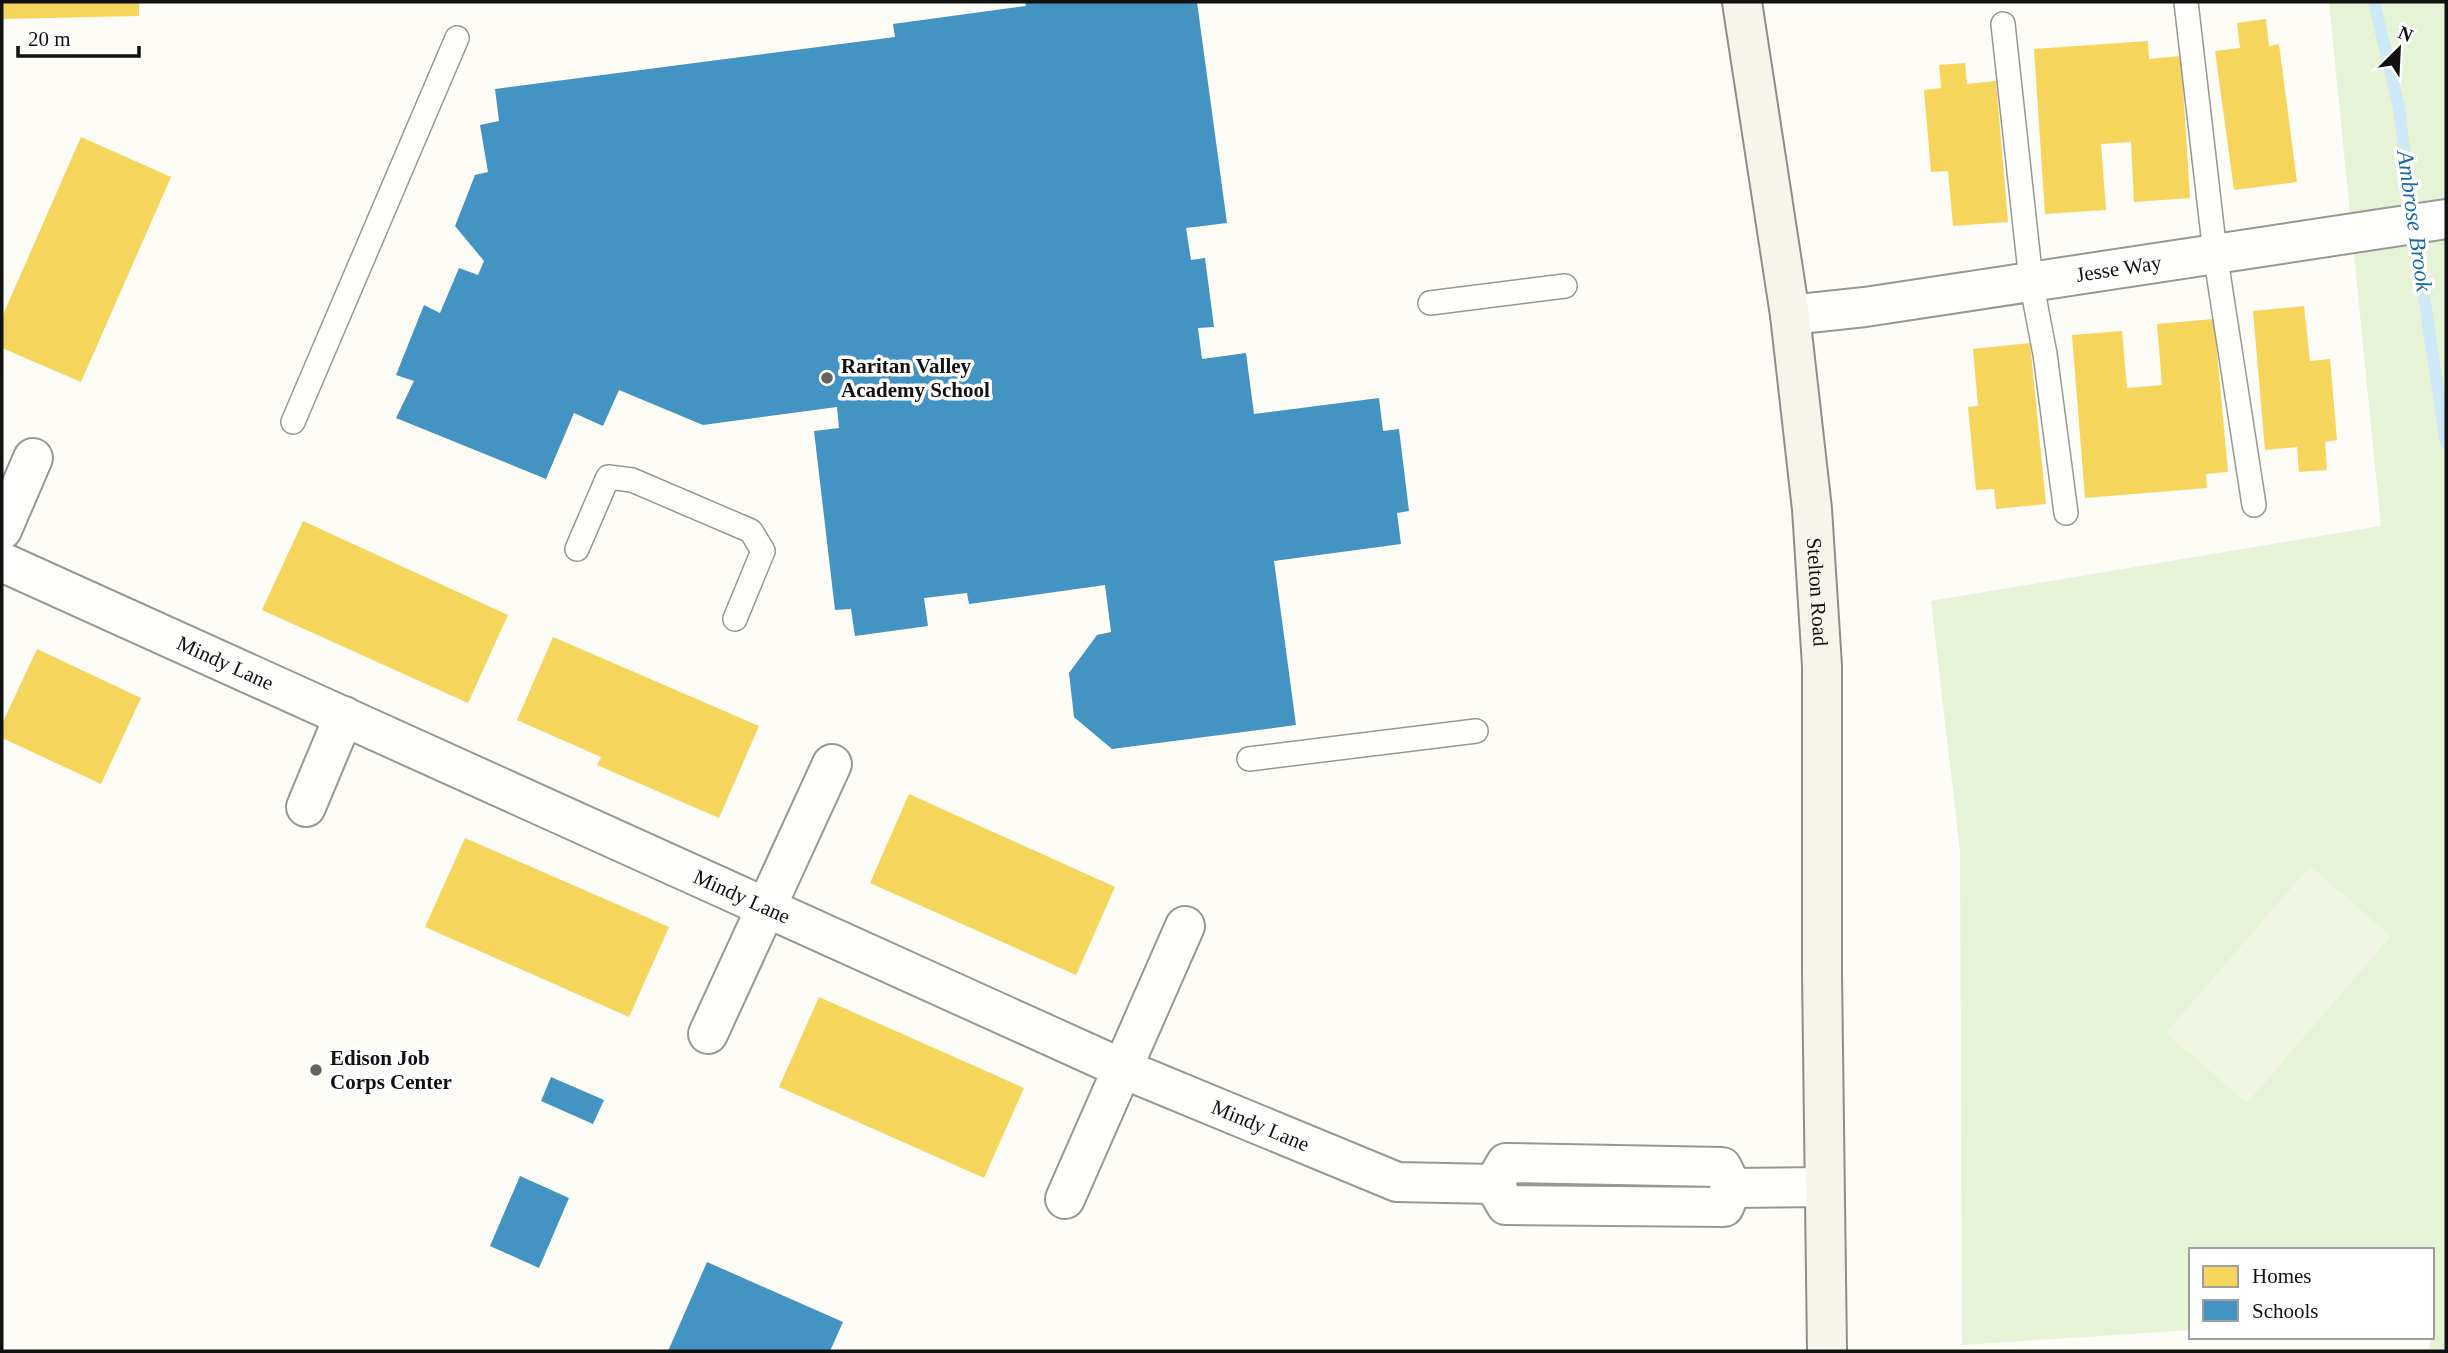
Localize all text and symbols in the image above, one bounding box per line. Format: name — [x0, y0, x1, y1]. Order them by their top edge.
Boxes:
scale bar — [18, 14, 138, 58]
north arrow — [2364, 14, 2434, 84]
text: N — [2395, 22, 2416, 46]
text: 20 m — [28, 27, 71, 51]
water label: Ambrose Brook — [2392, 147, 2437, 294]
street label: Jesse Way — [2074, 250, 2164, 287]
place label: Raritan Valley Academy School — [841, 354, 990, 402]
marker: Raritan Valley Academy School — [819, 370, 835, 386]
street label: Stelton Road — [1802, 537, 1833, 648]
street label: Mindy Lane — [173, 631, 277, 695]
street label: Mindy Lane — [690, 864, 794, 929]
place label: Edison Job Corps Center — [330, 1046, 452, 1094]
marker: Edison Job Corps Center — [308, 1062, 324, 1078]
street label: Mindy Lane — [1208, 1095, 1313, 1156]
legend — [2189, 1248, 2434, 1339]
text: Homes — [2252, 1264, 2312, 1288]
text: Schools — [2252, 1299, 2319, 1323]

